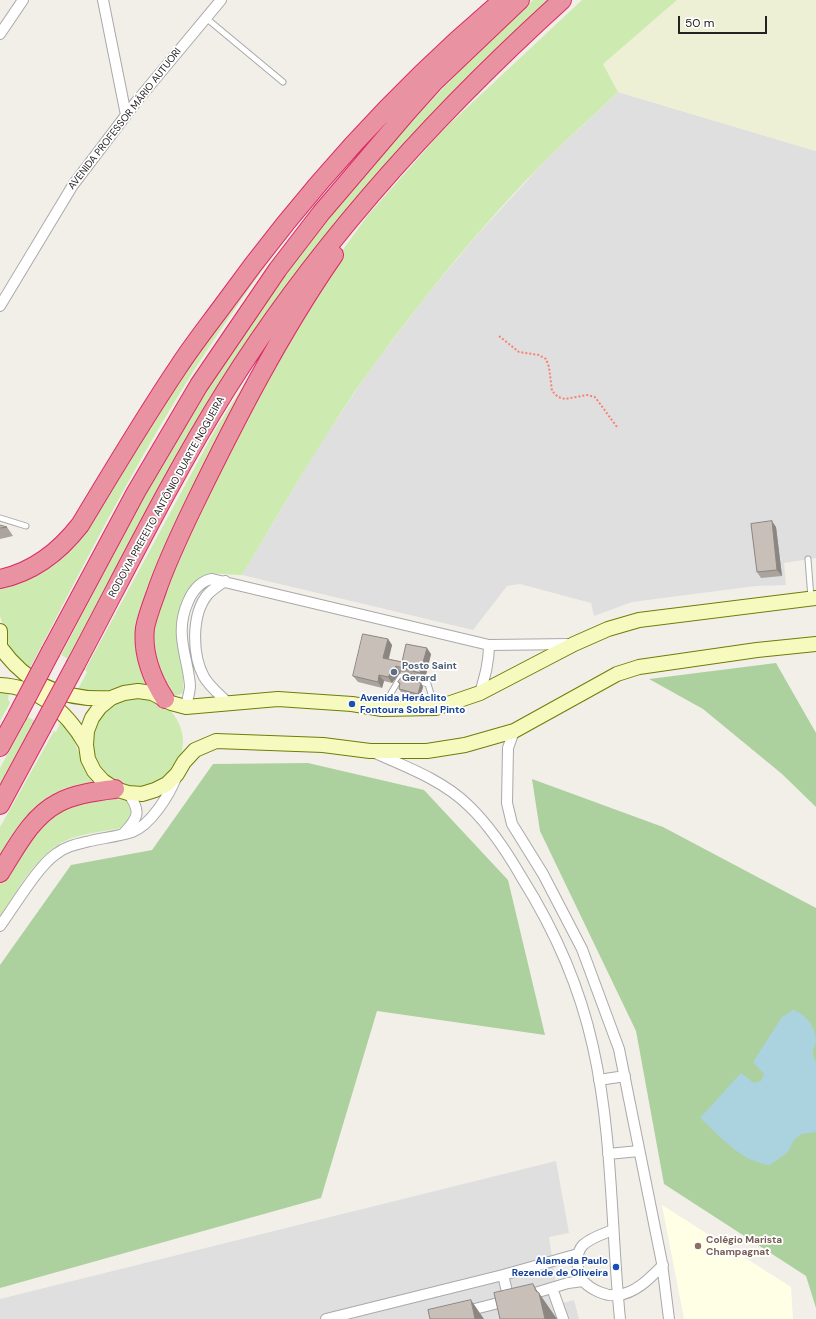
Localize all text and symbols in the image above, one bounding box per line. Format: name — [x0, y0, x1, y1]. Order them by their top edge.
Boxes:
scale bar — [680, 8, 769, 34]
text: 50 m — [685, 15, 714, 31]
street label: AVENIDA PROFESSOR MÁRIO AUTUORI — [66, 46, 184, 192]
street label: RODOVIA PREFEITO ANTÔNIO DUARTE NOGUEIRA — [107, 394, 227, 600]
place label: Posto Saint Gerard — [402, 660, 457, 684]
marker: Posto Saint Gerard — [389, 667, 399, 677]
place label: Avenida Heráclito Fontoura Sobral Pinto — [360, 692, 465, 716]
marker: Avenida Heráclito Fontoura Sobral Pinto — [347, 699, 357, 709]
place label: Colégio Marista Champagnat — [706, 1234, 782, 1258]
marker: Colégio Marista Champagnat — [693, 1241, 703, 1251]
place label: Alameda Paulo Rezende de Oliveira — [512, 1255, 608, 1278]
marker: Alameda Paulo Rezende de Oliveira — [611, 1262, 621, 1272]

